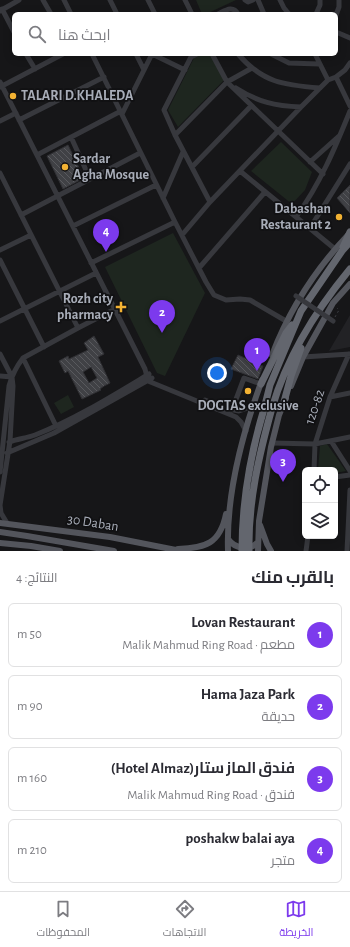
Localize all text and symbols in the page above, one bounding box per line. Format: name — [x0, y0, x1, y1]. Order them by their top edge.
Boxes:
search box — [12, 12, 338, 56]
icon: search — [26, 23, 48, 45]
text: ابحث هنا — [58, 28, 111, 43]
place label: TALARI D.KHALEDA — [21, 89, 134, 103]
marker: TALARI D.KHALEDA — [8, 91, 18, 101]
place label: Sardar Agha Mosque — [73, 152, 150, 182]
marker: Sardar Agha Mosque — [60, 162, 70, 172]
place label: Dabashan Restaurant 2 — [260, 202, 331, 232]
marker: Dabashan Restaurant 2 — [334, 212, 344, 222]
pin: 4 — [93, 219, 119, 252]
place label: Rozh city pharmacy — [57, 292, 114, 322]
pin: 2 — [149, 300, 175, 333]
marker: Rozh city pharmacy — [116, 302, 126, 312]
pin: 1 — [244, 338, 270, 371]
your location — [207, 363, 227, 383]
marker: DOGTAS exclusive — [243, 386, 253, 396]
street label: 120-82 — [303, 388, 327, 426]
place label: DOGTAS exclusive — [197, 399, 299, 413]
pin: 3 — [270, 449, 296, 482]
map controls — [302, 467, 338, 539]
button: locate — [302, 467, 338, 503]
button: layers — [302, 503, 338, 539]
street label: 30 Daban — [66, 512, 120, 534]
text: بالقرب منك — [251, 569, 334, 586]
text: النتائج: 4 — [16, 572, 58, 585]
text: Lovan Restaurant — [191, 615, 295, 630]
text: 50 m — [17, 628, 42, 641]
text: 1 — [318, 628, 322, 641]
text: مطعم · Malik Mahmud Ring Road — [122, 639, 295, 652]
text: Hama Jaza Park — [201, 687, 295, 702]
text: 90 m — [17, 700, 43, 713]
text: 2 — [317, 700, 323, 713]
text: حديقة — [262, 711, 295, 724]
text: فندق الماز ستار(Hotel Almaz) — [111, 761, 295, 776]
text: 160 m — [17, 772, 47, 785]
text: 3 — [317, 772, 323, 785]
text: فندق · Malik Mahmud Ring Road — [127, 789, 295, 802]
text: poshakw balai aya — [185, 831, 295, 846]
text: 210 m — [17, 844, 47, 857]
text: 4 — [317, 844, 323, 857]
text: متجر — [271, 855, 295, 868]
tab: المحفوظات — [36, 898, 90, 942]
tab: الاتجاهات — [163, 898, 206, 942]
tab: الخريطة — [279, 898, 314, 942]

